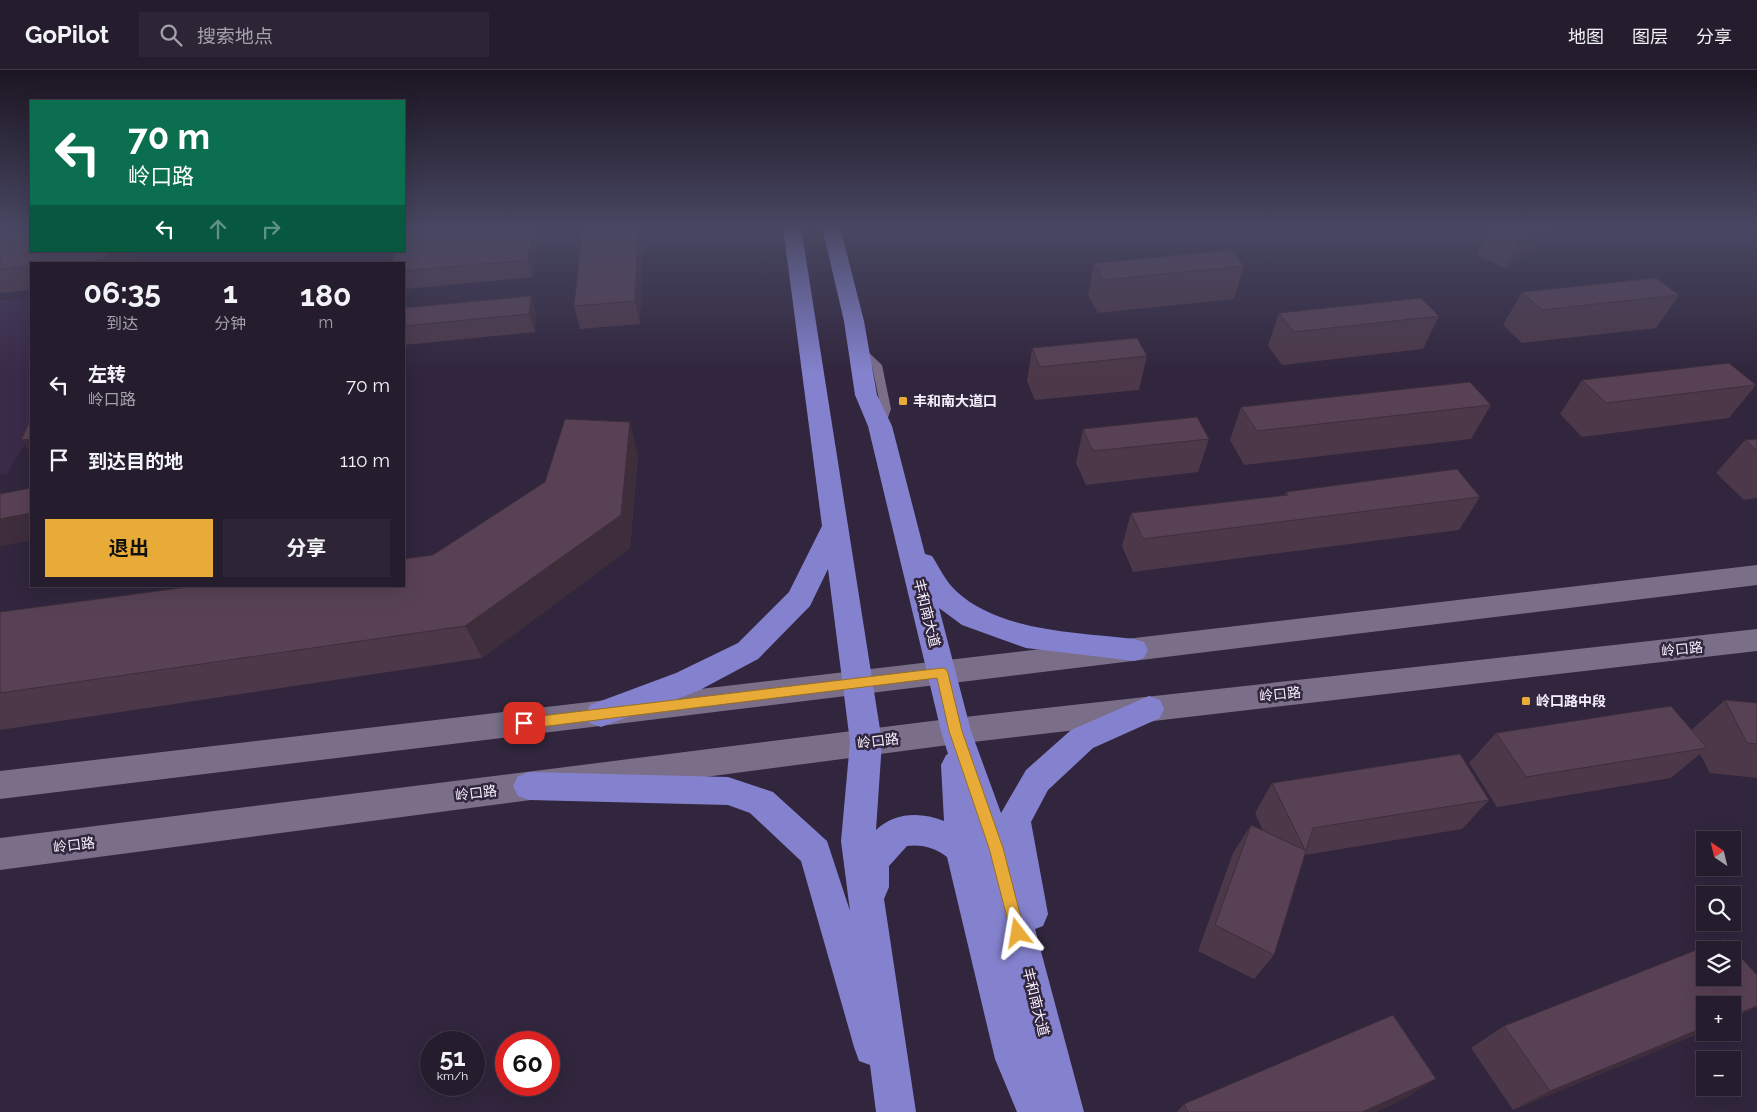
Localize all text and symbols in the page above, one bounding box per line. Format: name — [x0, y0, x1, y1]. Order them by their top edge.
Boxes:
search box — [139, 12, 489, 57]
text: GoPilot — [25, 20, 109, 49]
icon: search — [157, 21, 185, 49]
text: 搜索地点 — [197, 25, 273, 47]
text: 地图 — [1568, 26, 1604, 47]
text: 图层 — [1632, 26, 1668, 47]
text: 分享 — [1696, 26, 1732, 47]
text: 70 m — [128, 116, 210, 157]
icon: left — [45, 120, 110, 185]
text: 岭口路 — [128, 163, 194, 189]
icon: left — [151, 215, 179, 243]
icon: ahead — [204, 215, 232, 243]
icon: right — [257, 215, 285, 243]
text: 06:35 — [84, 275, 161, 310]
text: 1 — [223, 275, 238, 310]
text: 180 — [300, 278, 351, 313]
text: m — [318, 313, 333, 332]
text: 到达 — [106, 314, 138, 333]
text: 分钟 — [215, 314, 247, 333]
text: 左转 — [88, 363, 126, 385]
icon: left — [45, 371, 73, 399]
text: 70 m — [346, 374, 390, 396]
text: 岭口路 — [88, 390, 136, 409]
place label: 丰和南大道口 — [913, 393, 997, 409]
marker: 丰和南大道口 — [897, 395, 909, 407]
icon: arrive — [45, 446, 73, 474]
text: 110 m — [340, 449, 390, 471]
text: 到达目的地 — [88, 450, 183, 472]
button: 退出 — [45, 519, 213, 577]
button: 分享 — [223, 519, 390, 577]
street label: 丰和南大道 — [911, 577, 943, 649]
street label: 岭口路 — [1660, 639, 1704, 659]
street label: 岭口路 — [1258, 684, 1302, 704]
place label: 岭口路中段 — [1536, 693, 1606, 709]
marker: 岭口路中段 — [1520, 695, 1532, 707]
pin — [503, 702, 545, 744]
icon: arrive — [510, 709, 538, 737]
street label: 岭口路 — [856, 731, 900, 751]
street label: 岭口路 — [454, 783, 498, 803]
north arrow — [1696, 831, 1741, 876]
map controls — [1696, 831, 1741, 1096]
street label: 岭口路 — [52, 835, 96, 855]
button: search — [1696, 886, 1741, 931]
position arrow — [991, 906, 1043, 958]
button: layers — [1696, 941, 1741, 986]
street label: 丰和南大道 — [1020, 966, 1052, 1038]
button: + — [1696, 996, 1741, 1041]
speed limit sign: 60 — [495, 1031, 560, 1096]
text: 51 — [439, 1042, 466, 1072]
button: − — [1696, 1051, 1741, 1096]
text: km/h — [437, 1069, 468, 1083]

